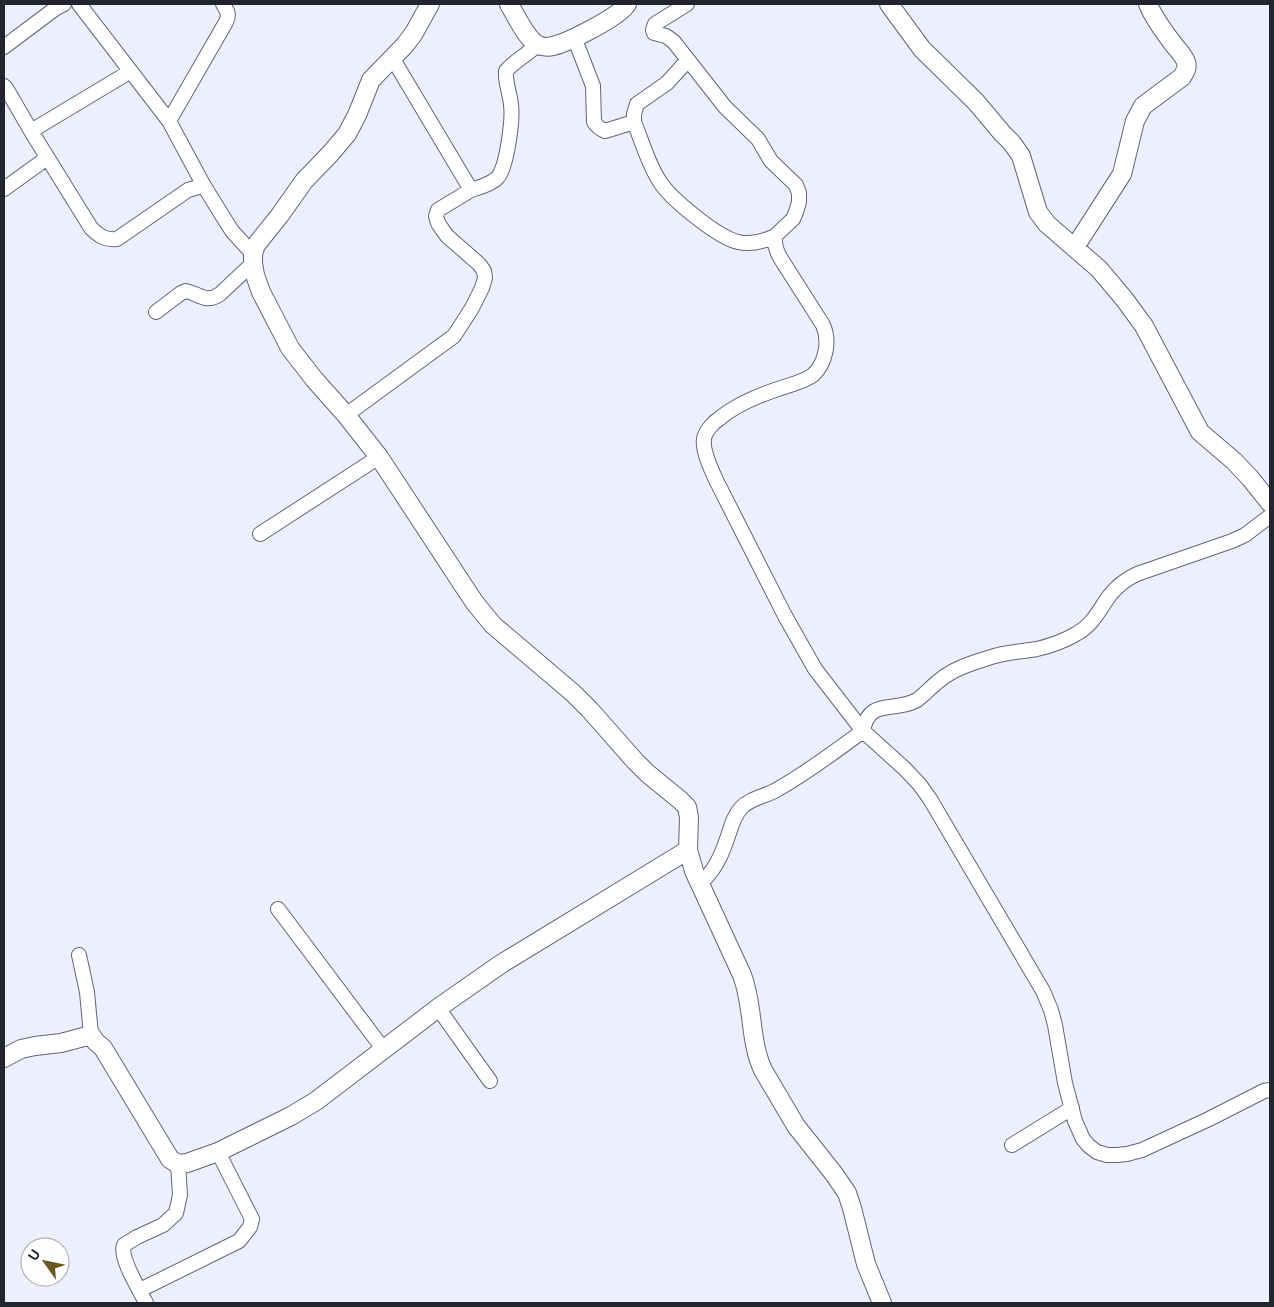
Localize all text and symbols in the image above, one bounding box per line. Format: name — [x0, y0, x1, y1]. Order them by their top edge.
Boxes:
north arrow — [20, 1237, 70, 1287]
text: U — [25, 1246, 44, 1264]

